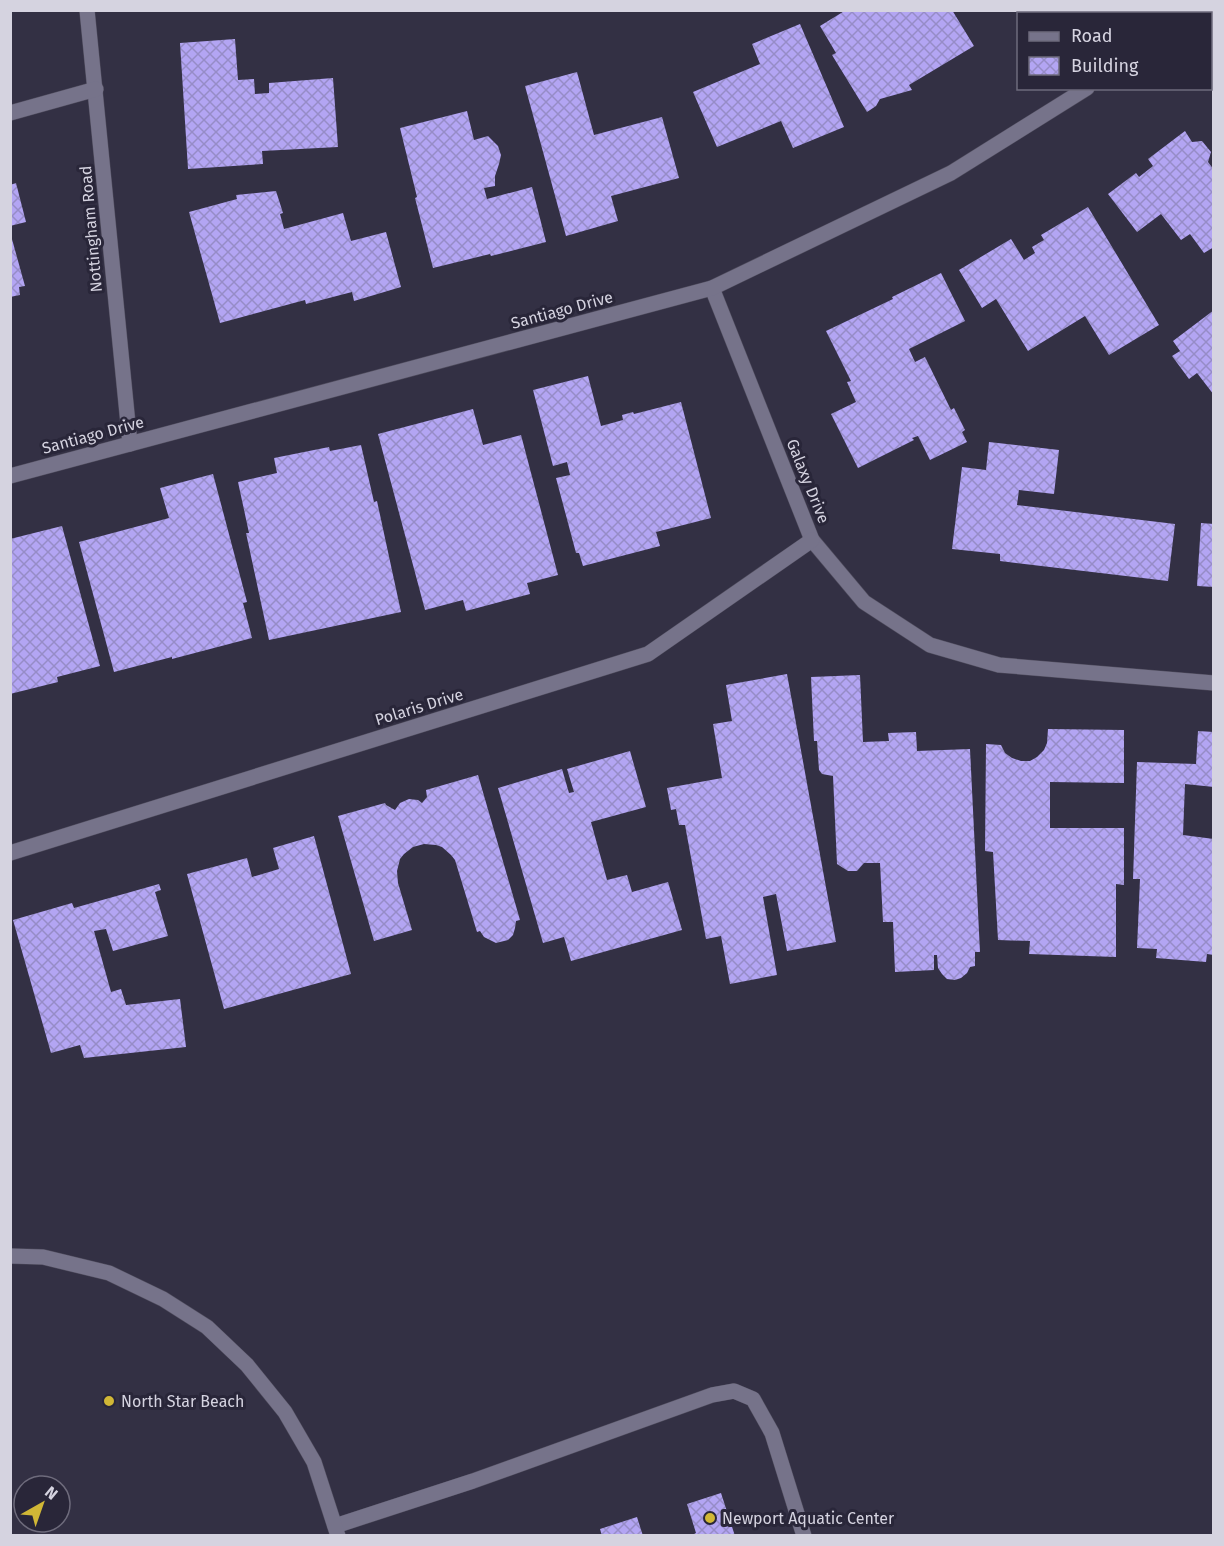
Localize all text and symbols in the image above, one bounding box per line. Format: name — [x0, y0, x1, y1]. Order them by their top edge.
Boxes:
legend — [1017, 12, 1212, 90]
text: Road — [1071, 25, 1113, 47]
text: Building — [1071, 55, 1139, 77]
street label: Nottingham Road — [76, 165, 106, 293]
street label: Santiago Drive — [509, 287, 615, 333]
street label: Santiago Drive — [40, 412, 146, 458]
street label: Galaxy Drive — [782, 436, 834, 526]
street label: Polaris Drive — [373, 685, 465, 729]
place label: North Star Beach — [121, 1392, 244, 1411]
marker: North Star Beach — [102, 1394, 116, 1408]
north arrow — [12, 1474, 72, 1534]
text: N — [41, 1482, 61, 1504]
place label: Newport Aquatic Center — [722, 1509, 895, 1528]
marker: Newport Aquatic Center — [703, 1511, 717, 1525]

